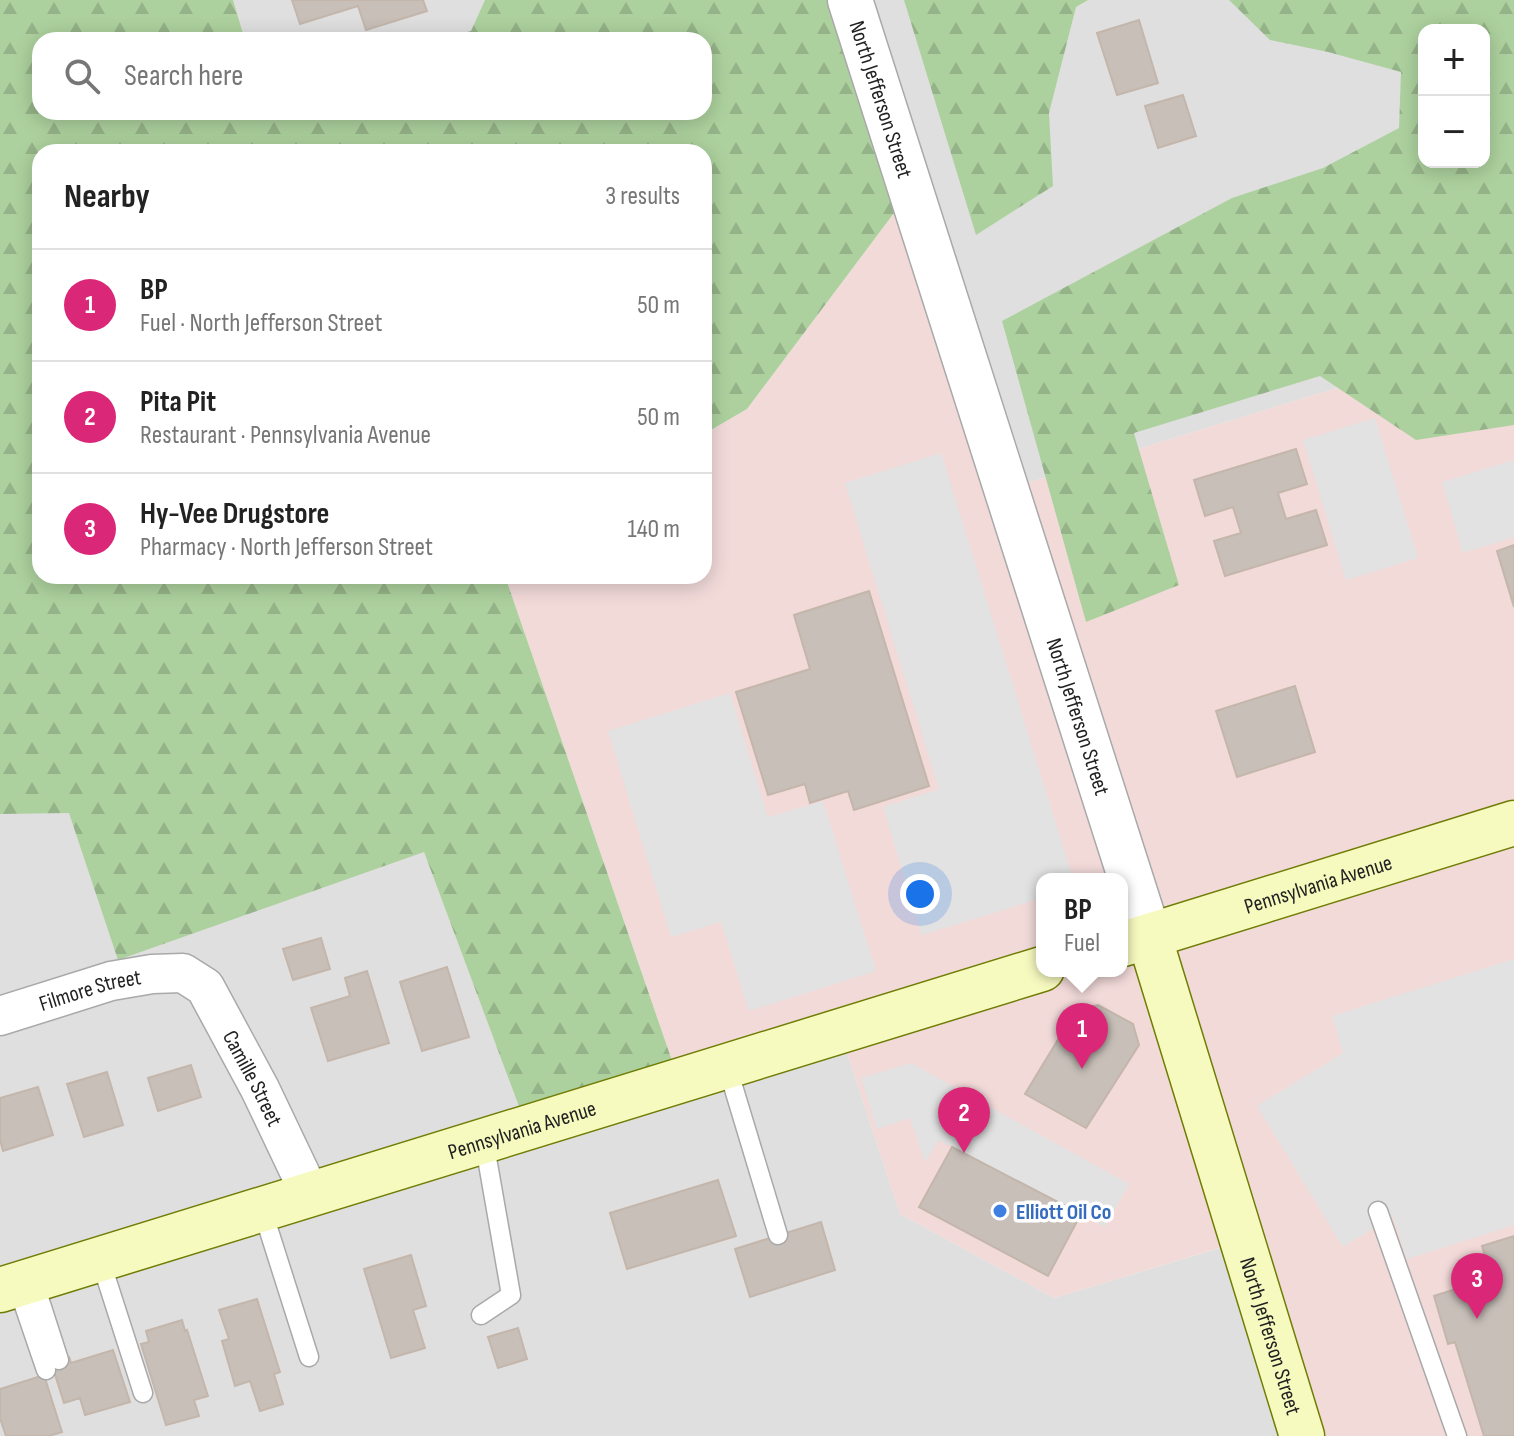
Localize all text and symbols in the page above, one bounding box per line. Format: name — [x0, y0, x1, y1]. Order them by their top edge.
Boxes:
street label: North Jefferson Street — [842, 18, 918, 182]
map controls — [1418, 24, 1490, 168]
button: + — [1418, 24, 1490, 96]
search box — [32, 32, 712, 120]
icon: search — [60, 54, 104, 98]
text: Search here — [124, 58, 243, 94]
button: − — [1418, 96, 1490, 168]
text: Nearby — [64, 176, 150, 217]
text: 3 results — [605, 181, 680, 212]
text: BP — [140, 272, 168, 308]
text: 1 — [85, 290, 95, 321]
text: 50 m — [637, 290, 680, 321]
text: Fuel · North Jefferson Street — [140, 308, 382, 339]
text: Pita Pit — [140, 384, 216, 420]
text: 2 — [84, 402, 96, 433]
text: 50 m — [637, 402, 680, 433]
text: Restaurant · Pennsylvania Avenue — [140, 420, 431, 451]
text: Hy-Vee Drugstore — [140, 496, 329, 532]
text: 3 — [84, 514, 96, 545]
text: 140 m — [628, 514, 680, 545]
text: Pharmacy · North Jefferson Street — [140, 532, 433, 563]
street label: North Jefferson Street — [1040, 635, 1115, 799]
street label: Pennsylvania Avenue — [1241, 850, 1396, 921]
popup — [1036, 873, 1128, 977]
your location — [900, 874, 940, 914]
text: BP — [1064, 892, 1092, 928]
text: Fuel — [1064, 928, 1100, 959]
street label: Filmore Street — [36, 964, 143, 1018]
pin: 1 — [1056, 1003, 1108, 1069]
street label: Camille Street — [216, 1026, 288, 1131]
pin: 2 — [938, 1087, 990, 1153]
street label: Pennsylvania Avenue — [445, 1095, 600, 1166]
place label: Elliott Oil Co — [1016, 1199, 1111, 1226]
marker: Elliott Oil Co — [991, 1202, 1009, 1220]
pin: 3 — [1451, 1253, 1503, 1319]
street label: North Jefferson Street — [1233, 1254, 1307, 1418]

